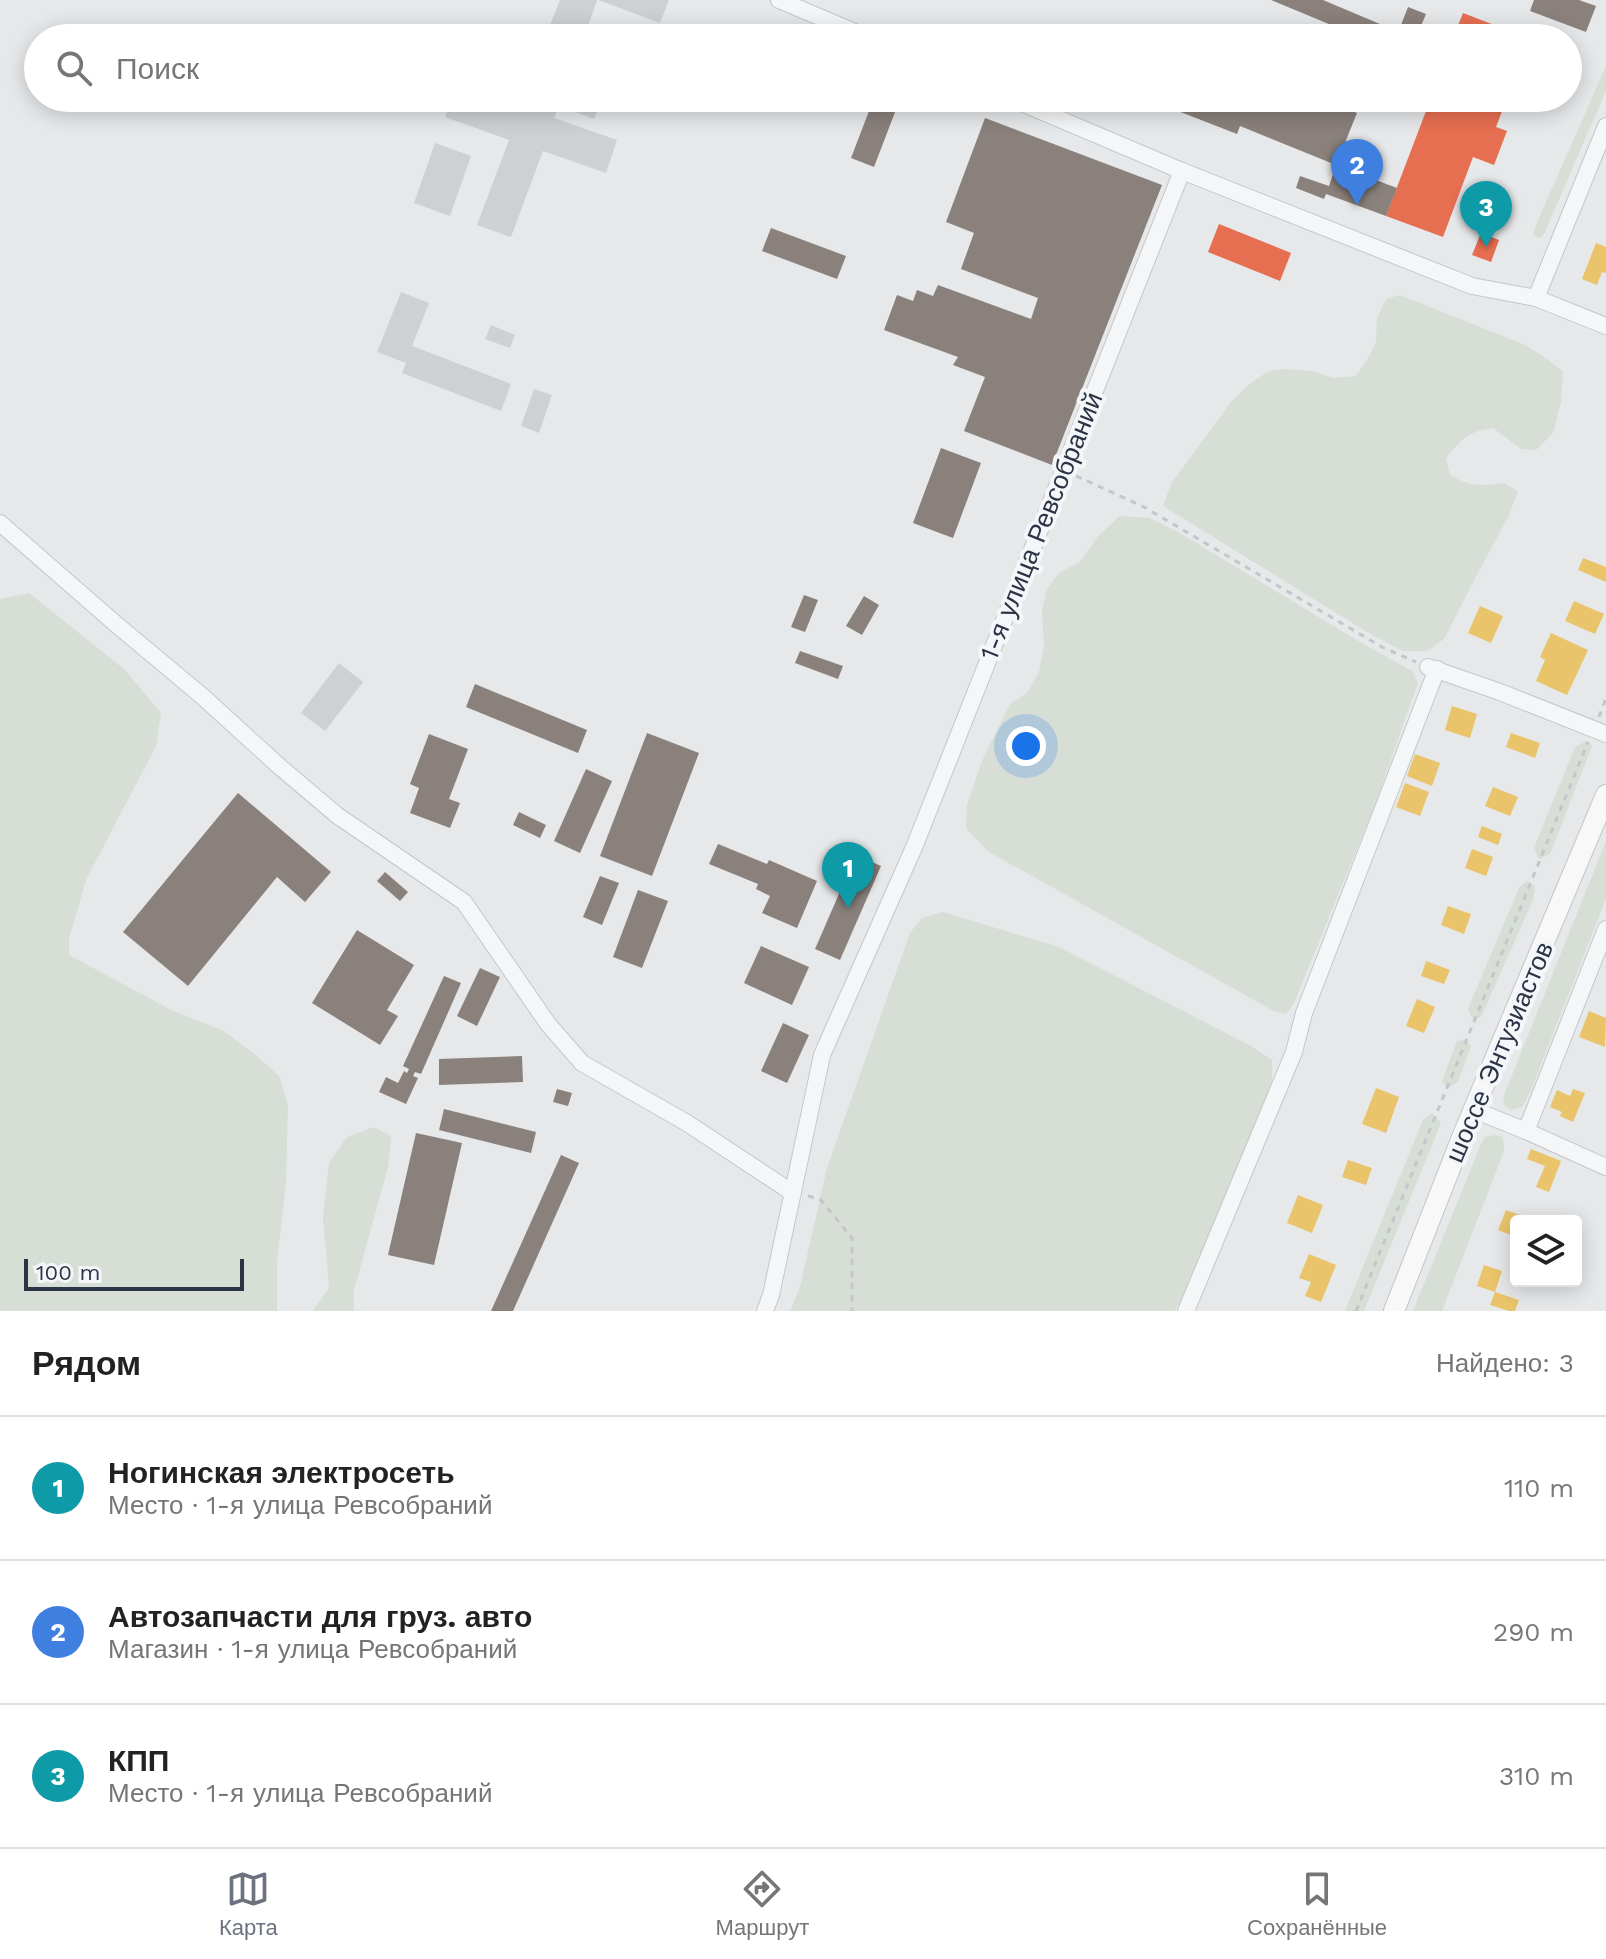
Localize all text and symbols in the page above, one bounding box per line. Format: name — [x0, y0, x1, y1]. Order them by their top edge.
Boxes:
search box — [24, 24, 1582, 112]
icon: search — [52, 46, 96, 90]
text: Поиск — [116, 51, 199, 86]
pin: 2 — [1331, 139, 1383, 205]
pin: 3 — [1460, 181, 1512, 247]
street label: 1-я улица Ревсобраний — [974, 388, 1108, 664]
your location — [1006, 726, 1046, 766]
pin: 1 — [822, 842, 874, 908]
street label: шоссе Энтузиастов — [1439, 937, 1559, 1167]
map controls — [1510, 1215, 1582, 1287]
button: layers — [1510, 1215, 1582, 1287]
scale bar — [24, 1255, 244, 1291]
text: 100 m — [36, 1260, 100, 1285]
text: Рядом — [32, 1343, 141, 1383]
text: Найдено: 3 — [1436, 1348, 1574, 1378]
text: Ногинская электросеть — [108, 1455, 455, 1490]
text: 1 — [52, 1473, 64, 1503]
text: 110 m — [1504, 1473, 1574, 1503]
text: Место · 1-я улица Ревсобраний — [108, 1490, 492, 1520]
text: Автозапчасти для груз. авто — [108, 1599, 532, 1634]
text: 2 — [50, 1617, 66, 1647]
text: 290 m — [1493, 1617, 1574, 1647]
text: Магазин · 1-я улица Ревсобраний — [108, 1634, 517, 1664]
text: КПП — [108, 1743, 169, 1778]
text: 3 — [50, 1761, 66, 1791]
text: 310 m — [1499, 1761, 1574, 1791]
text: Место · 1-я улица Ревсобраний — [108, 1778, 492, 1808]
tab: Карта — [219, 1867, 278, 1941]
tab: Маршрут — [716, 1867, 809, 1941]
tab: Сохранённые — [1247, 1867, 1387, 1941]

